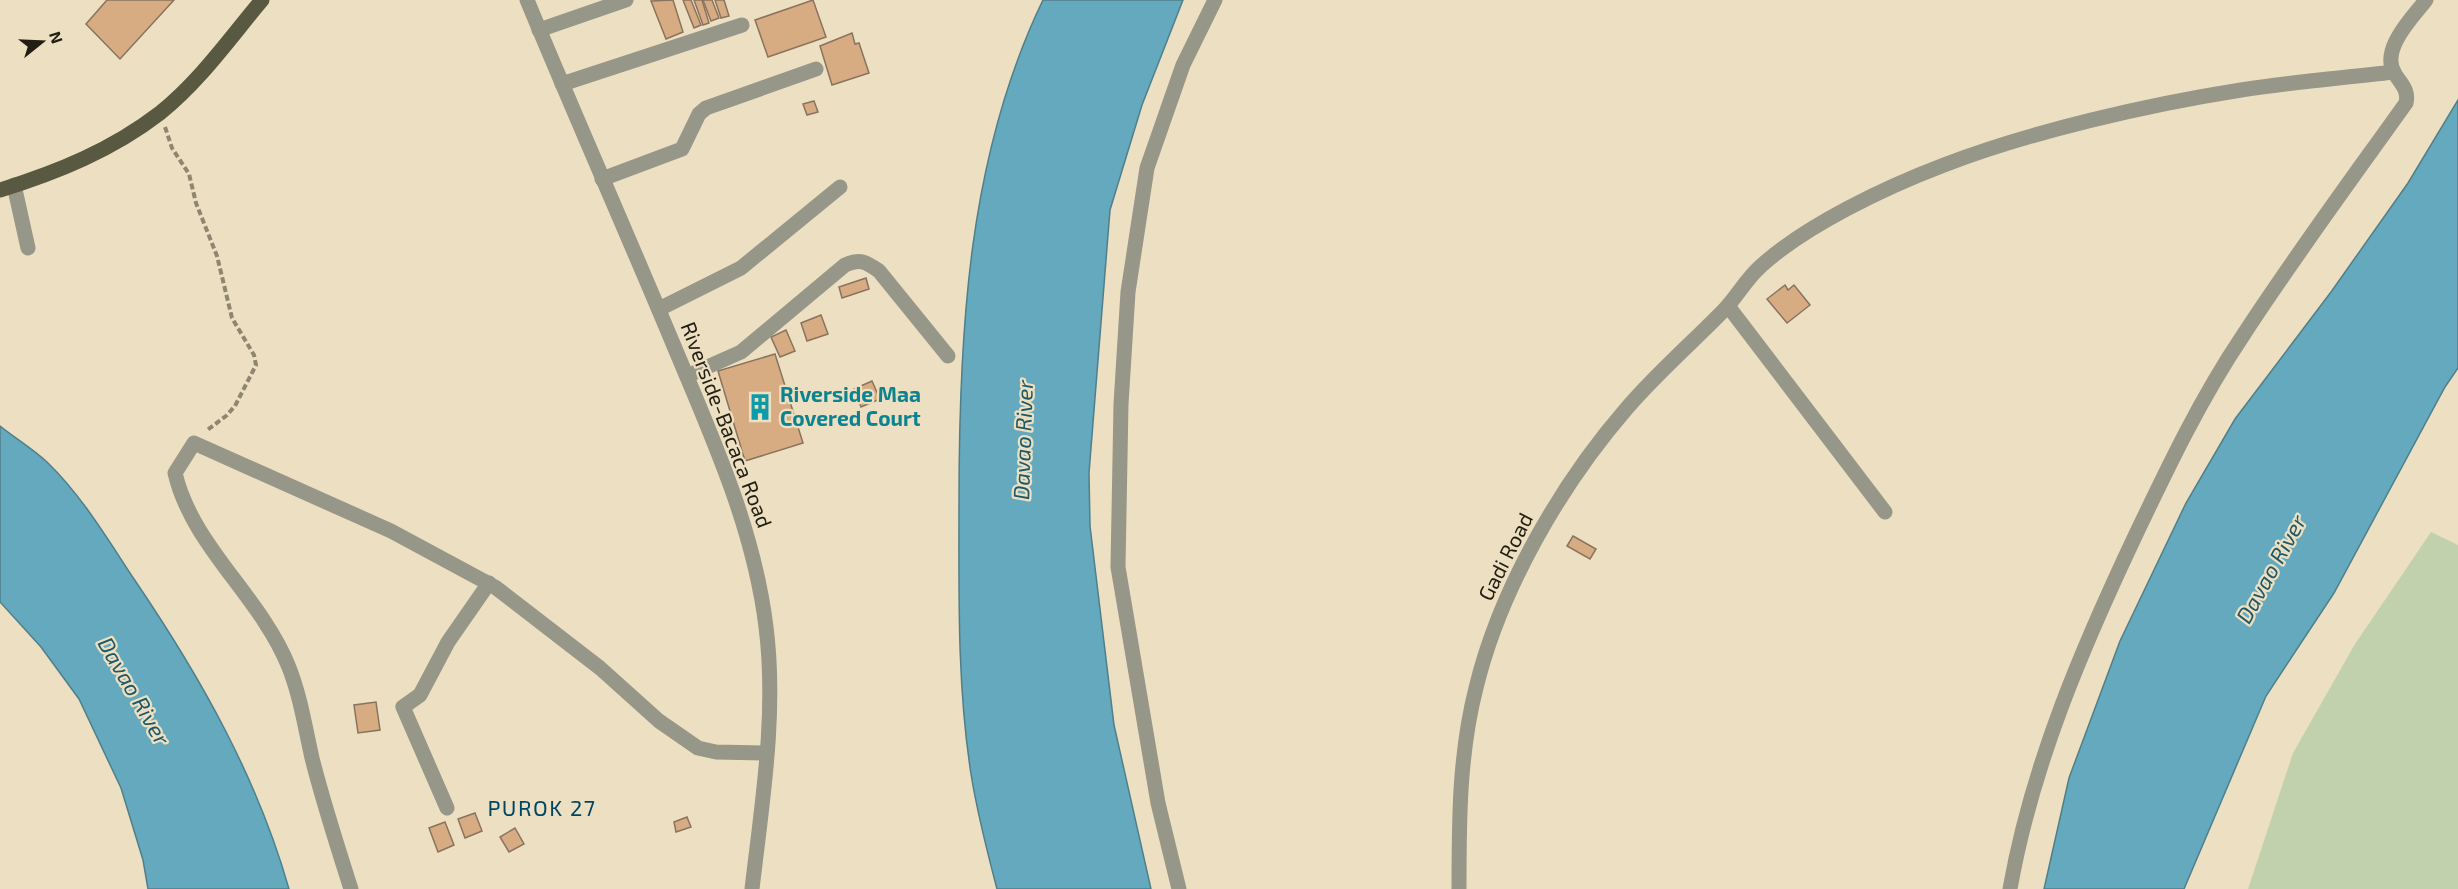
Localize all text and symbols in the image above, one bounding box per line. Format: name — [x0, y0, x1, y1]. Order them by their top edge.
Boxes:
north arrow — [12, 12, 72, 72]
text: N — [46, 29, 68, 46]
street label: Riverside-Bacaca Road — [677, 318, 778, 531]
water label: Davao River — [1007, 378, 1037, 500]
place label: Riverside Maa Covered Court — [780, 381, 921, 430]
building icon: Riverside Maa Covered Court — [745, 392, 775, 422]
street label: Gadi Road — [1472, 508, 1537, 604]
water label: Davao River — [2230, 509, 2311, 627]
water label: Davao River — [94, 632, 177, 750]
district label: PUROK 27 — [487, 794, 597, 820]

